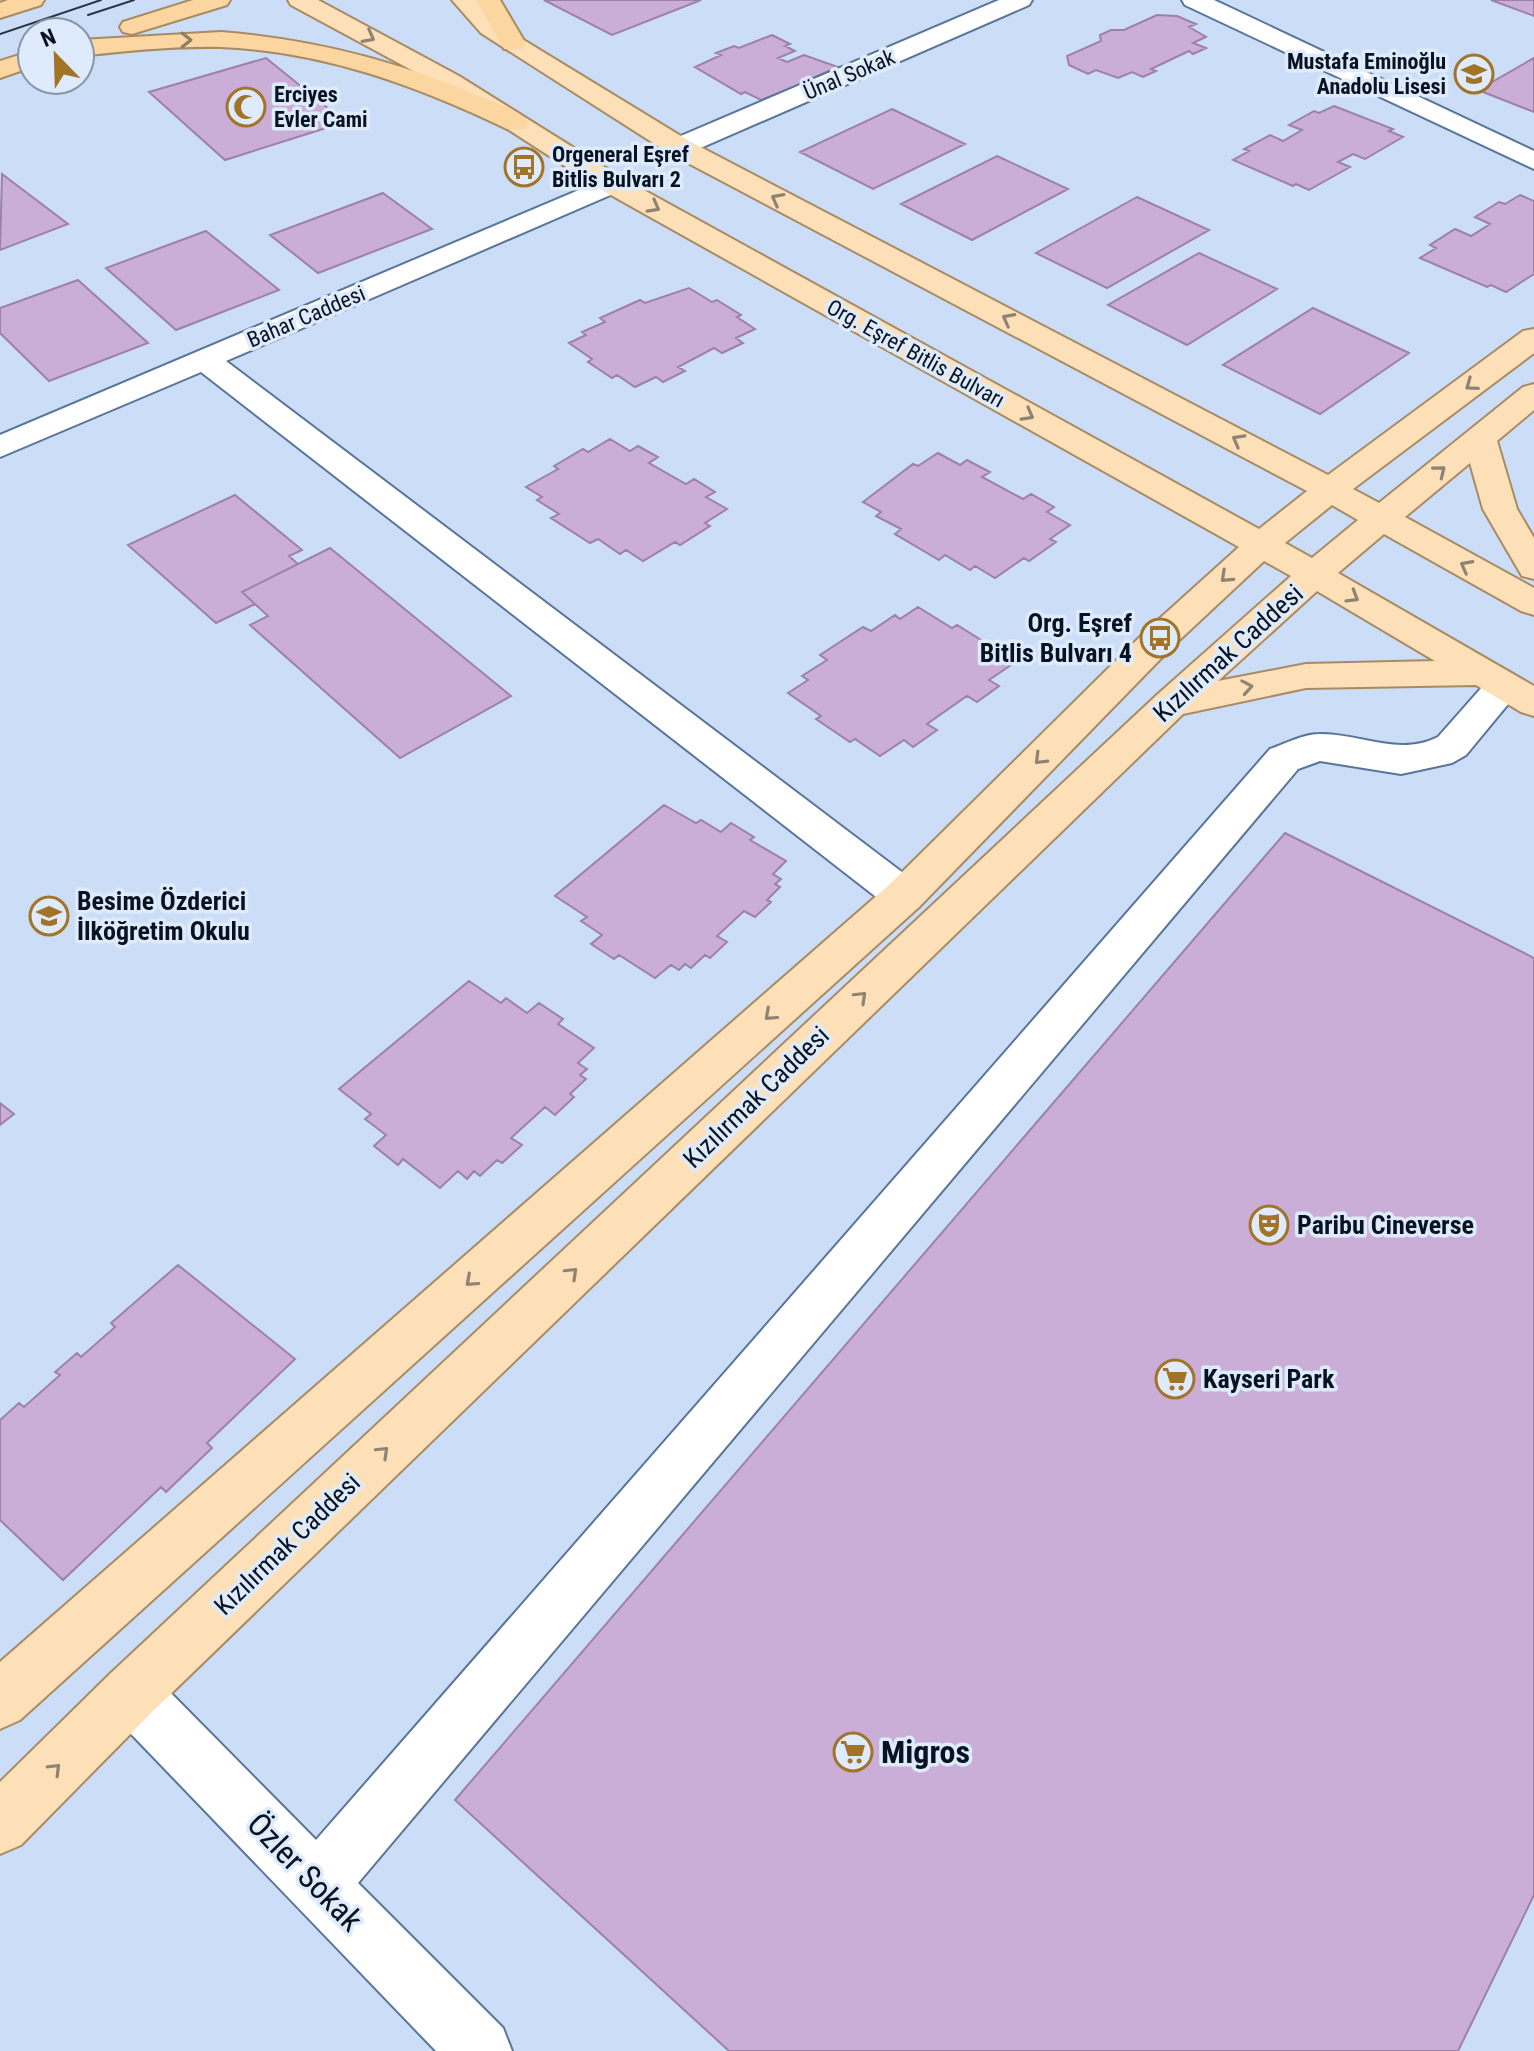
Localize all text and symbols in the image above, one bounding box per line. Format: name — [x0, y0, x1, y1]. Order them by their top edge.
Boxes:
north arrow — [16, 16, 96, 96]
text: N — [37, 24, 59, 52]
one-way arrow — [360, 27, 375, 43]
one-way arrow — [180, 31, 193, 49]
street label: Ünal Sokak — [800, 44, 899, 105]
place label: Mustafa Eminoğlu Anadolu Lisesi — [1287, 49, 1446, 99]
school or university icon: Mustafa Eminoğlu Anadolu Lisesi — [1453, 53, 1495, 95]
place label: Erciyes Evler Cami — [274, 82, 368, 132]
mosque icon: Erciyes Evler Cami — [225, 86, 267, 128]
place label: Orgeneral Eşref Bitlis Bulvarı 2 — [552, 142, 689, 192]
bus stop icon: Orgeneral Eşref Bitlis Bulvarı 2 — [503, 146, 545, 188]
one-way arrow — [771, 193, 786, 208]
one-way arrow — [645, 197, 660, 213]
street label: Bahar Caddesi — [243, 280, 369, 353]
street label: Org. Eşref Bitlis Bulvarı — [823, 294, 1009, 413]
one-way arrow — [1001, 314, 1016, 329]
one-way arrow — [1466, 375, 1480, 389]
one-way arrow — [1020, 405, 1035, 420]
one-way arrow — [1232, 434, 1246, 449]
one-way arrow — [1431, 466, 1446, 480]
one-way arrow — [1459, 560, 1474, 575]
one-way arrow — [1221, 568, 1235, 583]
street label: Kızılırmak Caddesi — [1147, 578, 1309, 728]
one-way arrow — [1344, 587, 1359, 603]
place label: Org. Eşref Bitlis Bulvarı 4 — [980, 608, 1132, 668]
bus stop icon: Org. Eşref Bitlis Bulvarı 4 — [1139, 617, 1181, 659]
one-way arrow — [1240, 679, 1254, 696]
one-way arrow — [1035, 750, 1049, 764]
place label: Besime Özderici İlköğretim Okulu — [77, 886, 250, 946]
school or university icon: Besime Özderici İlköğretim Okulu — [28, 895, 70, 937]
one-way arrow — [852, 993, 867, 1007]
one-way arrow — [764, 1005, 779, 1019]
street label: Kızılırmak Caddesi — [677, 1020, 835, 1174]
theatre icon: Paribu Cineverse — [1248, 1204, 1290, 1246]
place label: Paribu Cineverse — [1297, 1210, 1474, 1240]
one-way arrow — [563, 1268, 577, 1283]
one-way arrow — [466, 1271, 481, 1285]
supermarket icon: Kayseri Park — [1154, 1358, 1196, 1400]
place label: Kayseri Park — [1203, 1364, 1335, 1394]
one-way arrow — [374, 1448, 389, 1462]
street label: Kızılırmak Caddesi — [208, 1467, 366, 1621]
supermarket icon: Migros — [832, 1731, 874, 1773]
place label: Migros — [881, 1733, 970, 1771]
one-way arrow — [46, 1764, 60, 1778]
street label: Özler Sokak — [239, 1805, 371, 1939]

